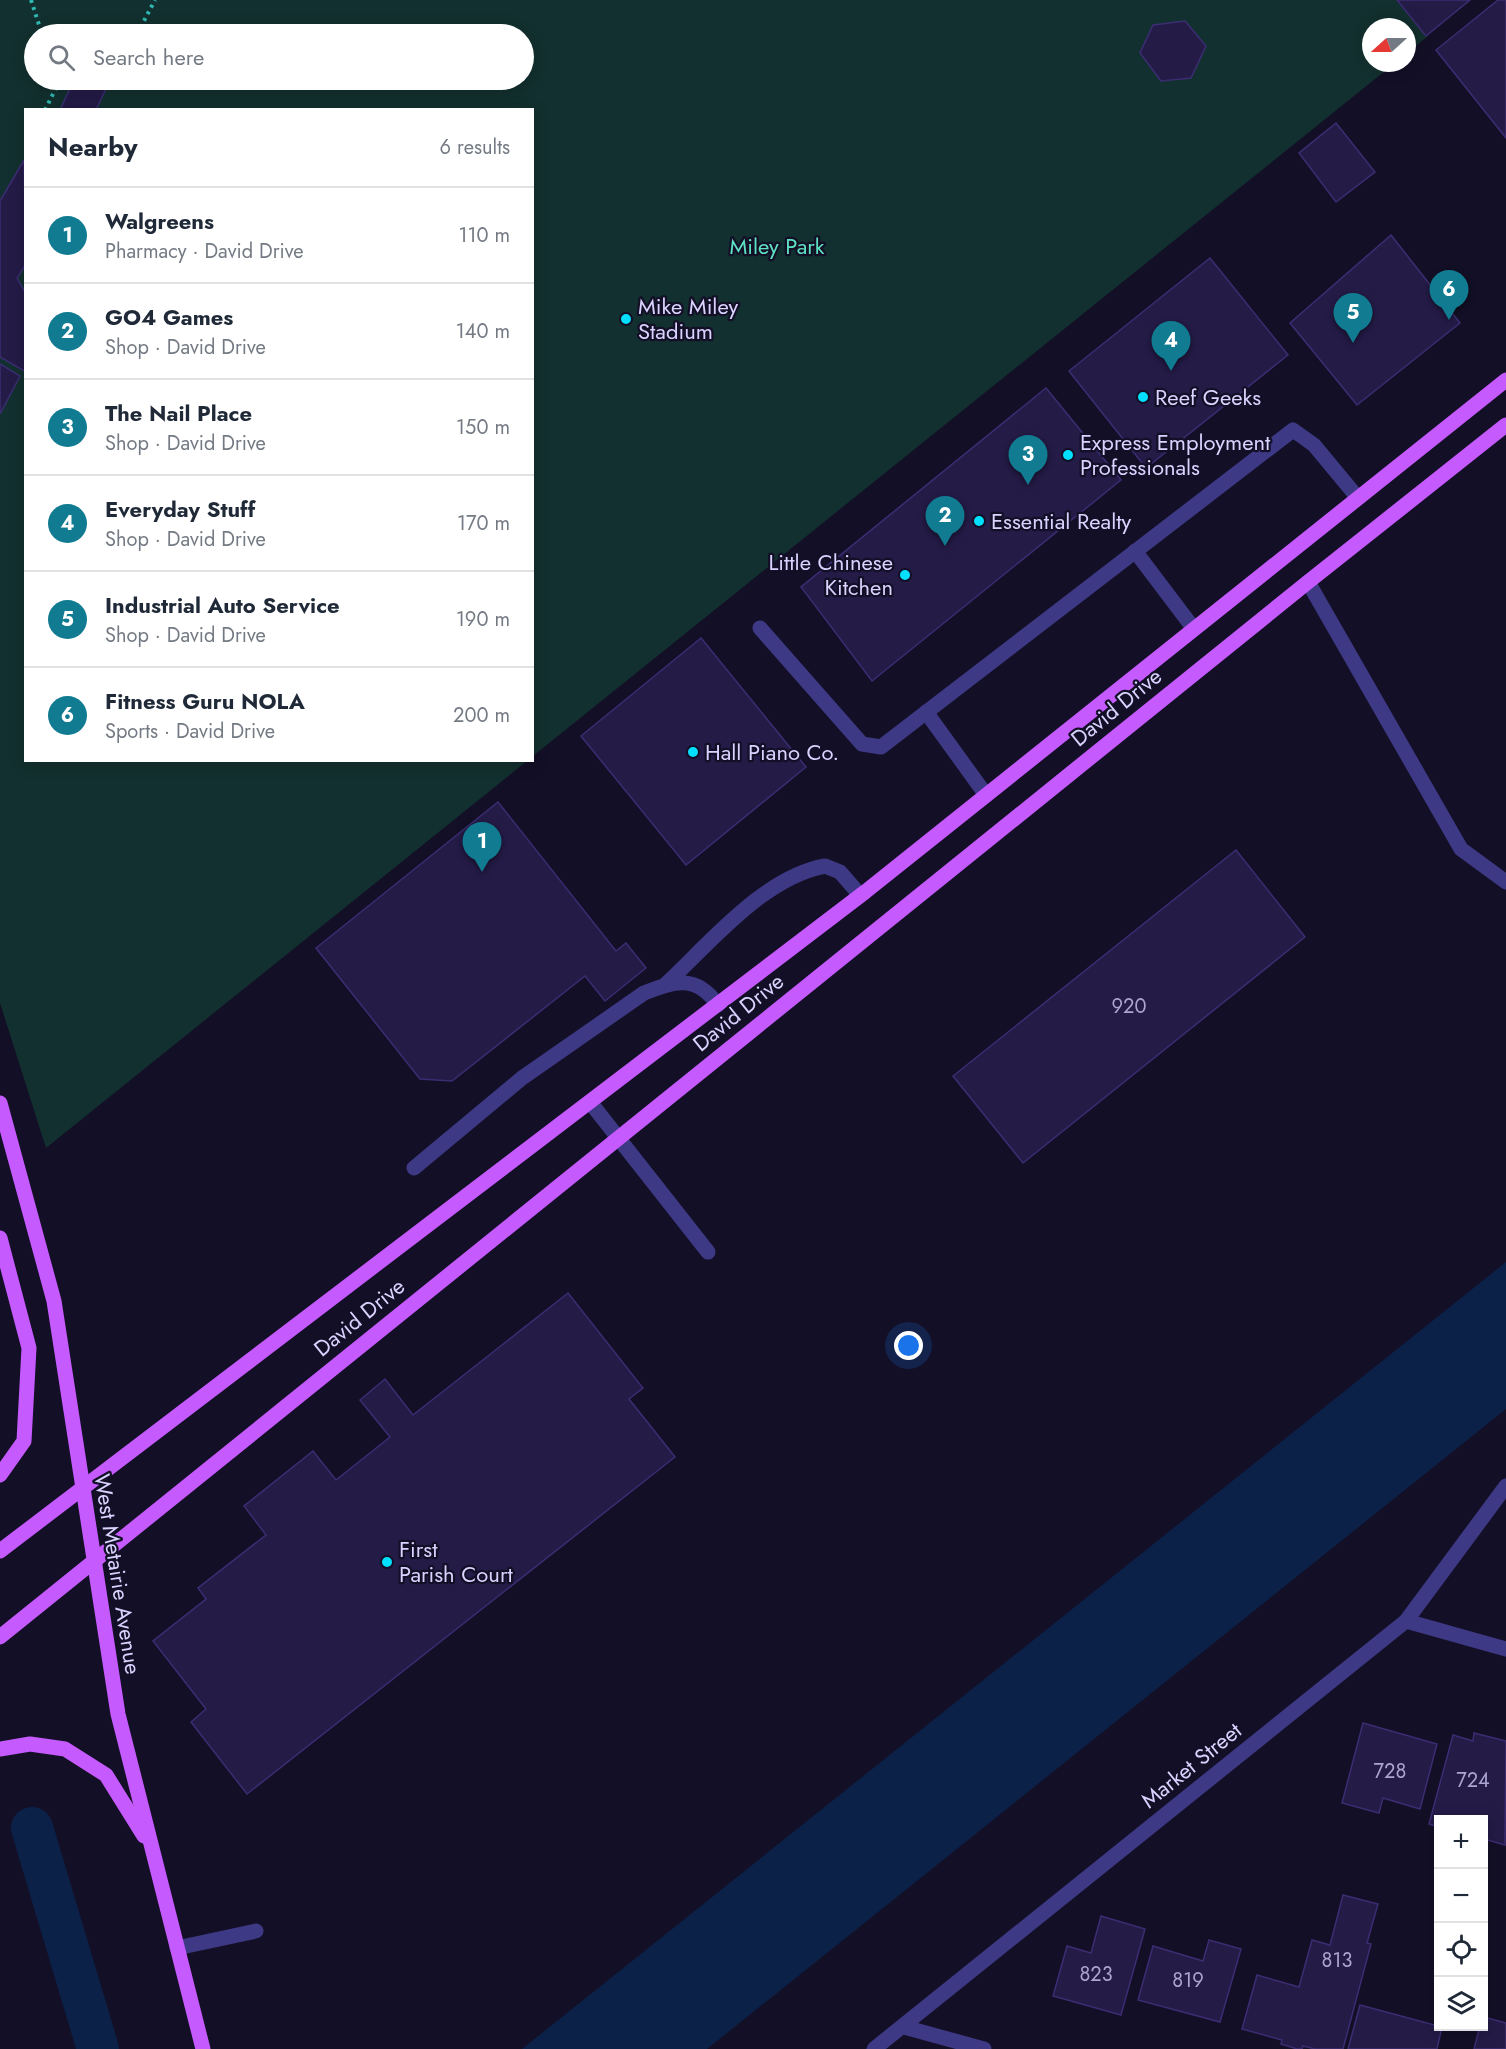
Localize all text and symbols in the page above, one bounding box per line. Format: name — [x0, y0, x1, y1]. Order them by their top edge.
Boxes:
north arrow — [1362, 18, 1416, 72]
search box — [24, 24, 534, 90]
icon: search — [45, 41, 78, 74]
text: Search here — [93, 41, 204, 73]
text: Nearby — [48, 128, 137, 166]
text: 6 results — [440, 133, 510, 162]
text: Walgreens — [105, 205, 214, 237]
text: 1 — [62, 221, 73, 250]
text: 110 m — [458, 221, 510, 250]
park label: Miley Park — [729, 230, 825, 262]
text: Pharmacy · David Drive — [105, 237, 304, 266]
pin: 6 — [1430, 270, 1468, 320]
place label: Mike Miley Stadium — [638, 290, 738, 347]
pin: 5 — [1334, 294, 1372, 343]
text: GO4 Games — [105, 301, 233, 333]
marker: Mike Miley Stadium — [619, 312, 633, 326]
text: 2 — [61, 317, 74, 346]
text: 140 m — [456, 317, 510, 346]
pin: 4 — [1152, 322, 1190, 371]
text: Shop · David Drive — [105, 333, 266, 362]
place label: Reef Geeks — [1155, 381, 1261, 413]
marker: Reef Geeks — [1136, 390, 1150, 404]
text: The Nail Place — [105, 397, 252, 429]
text: 3 — [61, 413, 74, 442]
text: 150 m — [456, 413, 510, 442]
place label: Express Employment Professionals — [1080, 426, 1271, 483]
text: Shop · David Drive — [105, 429, 266, 458]
pin: 3 — [1008, 436, 1048, 485]
marker: Express Employment Professionals — [1061, 448, 1075, 462]
text: Everyday Stuff — [105, 493, 255, 525]
pin: 2 — [926, 496, 964, 546]
place label: Essential Realty — [991, 505, 1132, 537]
text: 4 — [61, 509, 74, 538]
text: 170 m — [457, 509, 510, 538]
marker: Essential Realty — [972, 514, 986, 528]
text: Shop · David Drive — [105, 525, 266, 554]
place label: Little Chinese Kitchen — [768, 546, 893, 603]
marker: Little Chinese Kitchen — [898, 568, 912, 582]
text: Industrial Auto Service — [105, 589, 340, 621]
text: 5 — [61, 605, 74, 634]
text: 190 m — [456, 605, 510, 634]
text: Shop · David Drive — [105, 621, 266, 650]
street label: David Drive — [1064, 660, 1168, 754]
text: Fitness Guru NOLA — [105, 685, 305, 717]
text: 6 — [61, 701, 74, 730]
text: 200 m — [453, 701, 510, 730]
text: Sports · David Drive — [105, 717, 275, 746]
place label: Hall Piano Co. — [705, 736, 839, 768]
marker: Hall Piano Co. — [686, 745, 700, 759]
pin: 1 — [462, 822, 502, 872]
street label: David Drive — [686, 965, 790, 1059]
house number: 920 — [1112, 992, 1146, 1021]
street label: David Drive — [307, 1270, 411, 1364]
your location — [894, 1331, 923, 1360]
street label: West Metairie Avenue — [86, 1471, 150, 1677]
place label: First Parish Court — [399, 1533, 513, 1590]
marker: First Parish Court — [380, 1555, 394, 1569]
street label: Market Street — [1134, 1714, 1249, 1816]
house number: 728 — [1374, 1757, 1406, 1786]
house number: 724 — [1456, 1766, 1490, 1795]
map controls — [1434, 1815, 1488, 2031]
button: + — [1434, 1815, 1488, 1869]
button: − — [1434, 1869, 1488, 1923]
button: locate — [1434, 1923, 1488, 1977]
house number: 813 — [1322, 1946, 1352, 1975]
house number: 823 — [1079, 1960, 1113, 1989]
house number: 819 — [1172, 1966, 1204, 1995]
button: layers — [1434, 1977, 1488, 2031]

